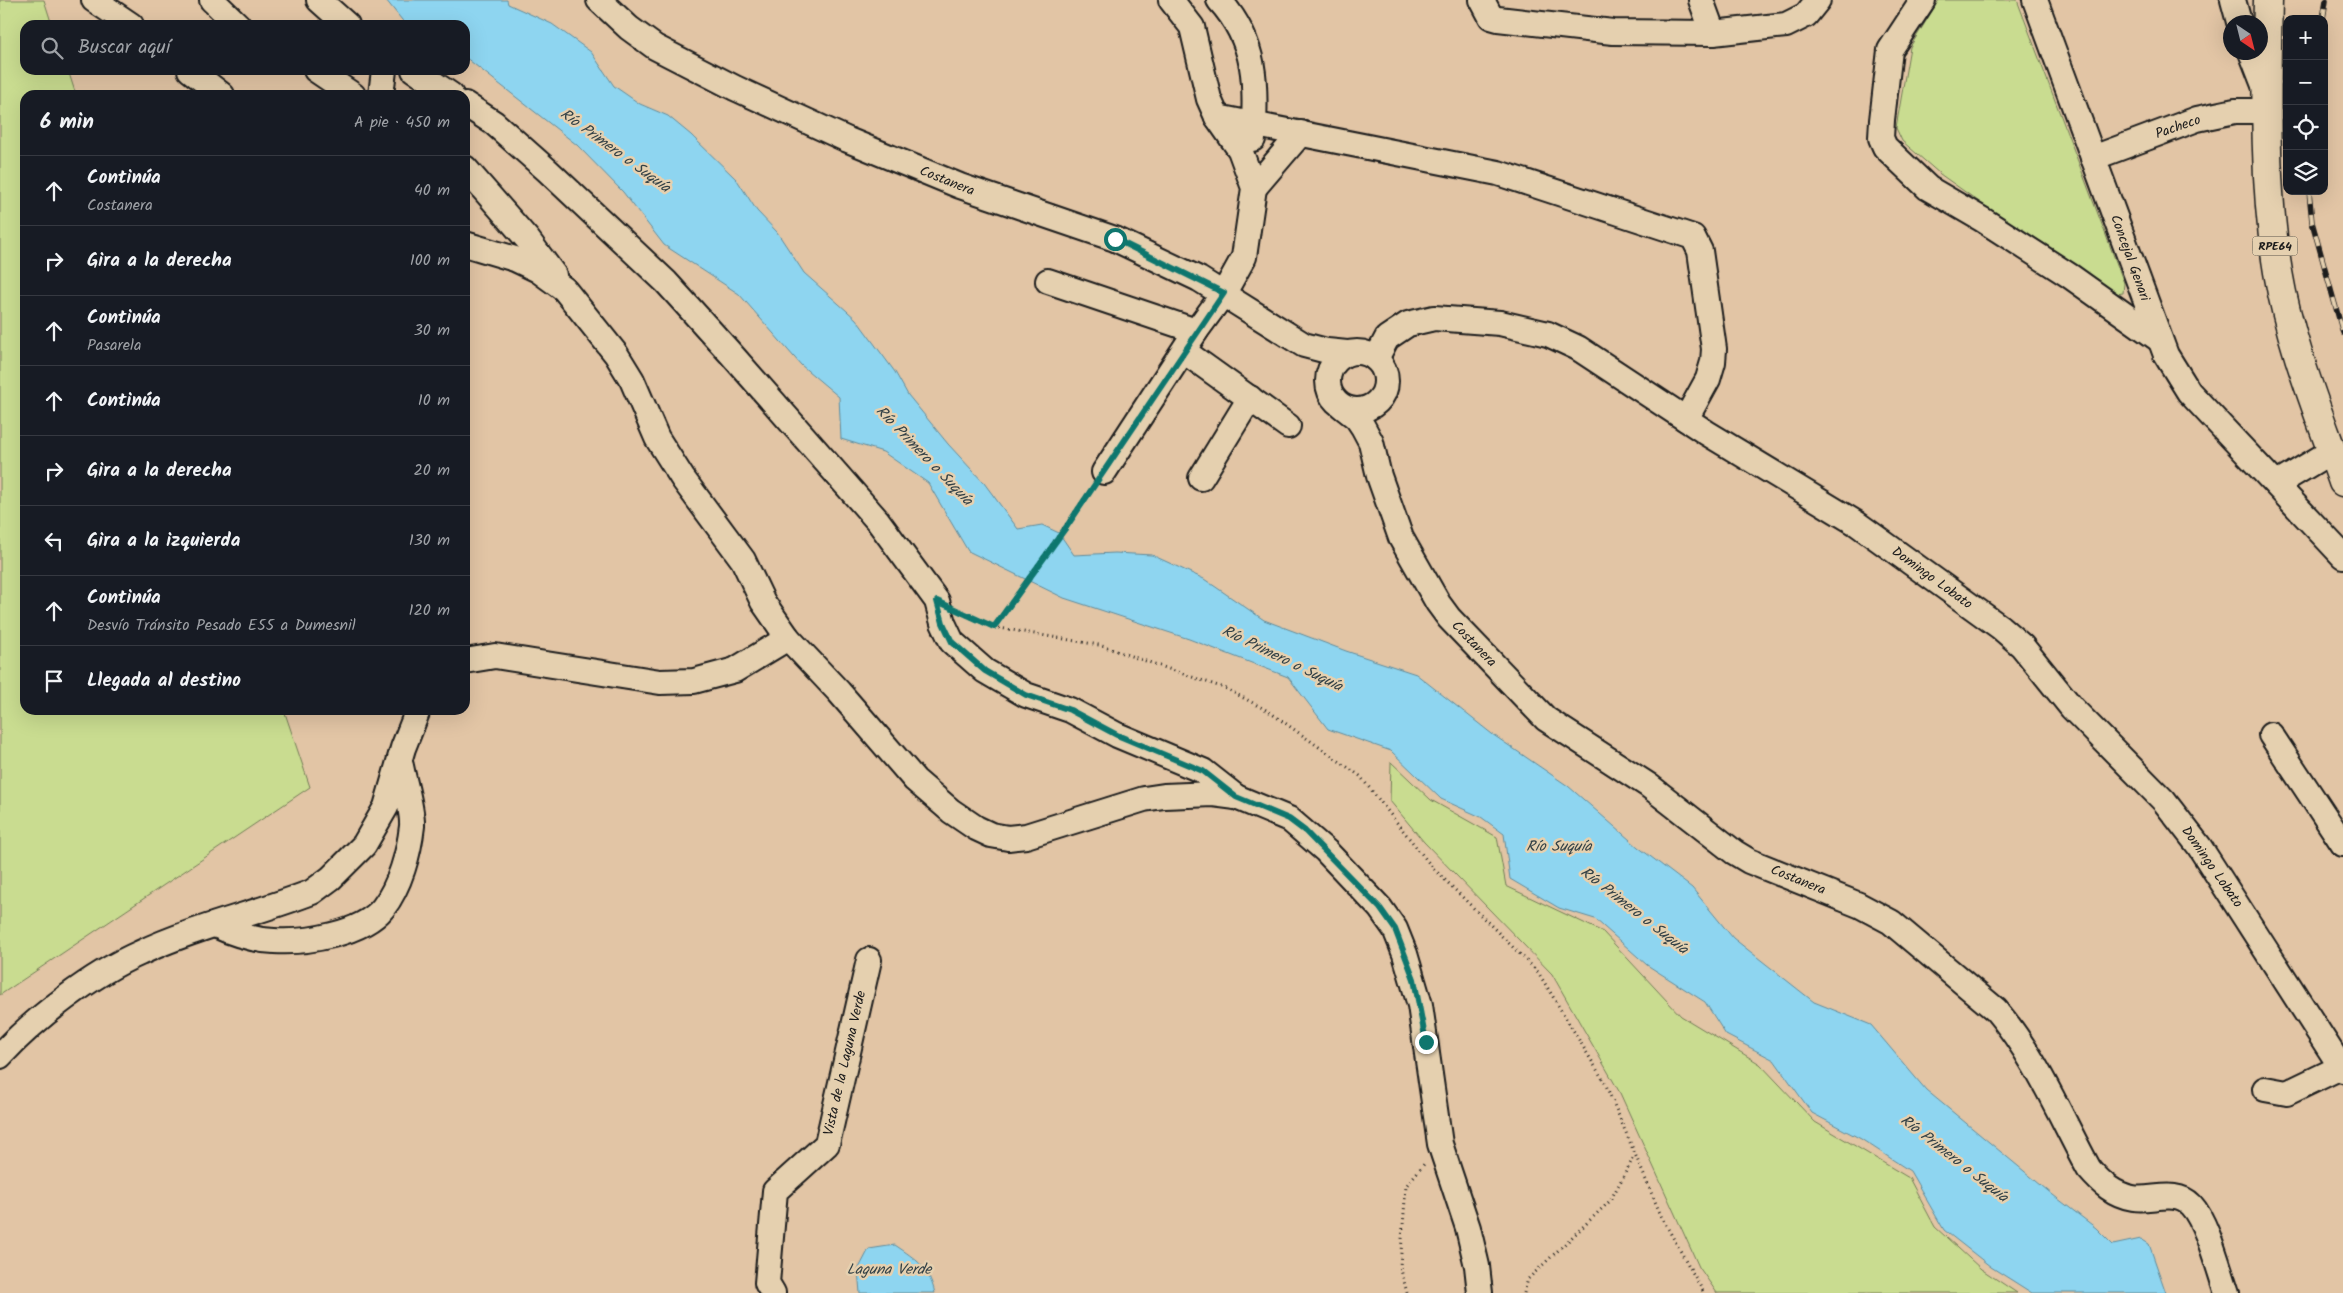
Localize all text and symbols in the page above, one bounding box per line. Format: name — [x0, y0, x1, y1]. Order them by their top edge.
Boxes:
north arrow — [2223, 15, 2268, 60]
map controls — [2283, 15, 2328, 195]
button: + — [2283, 15, 2328, 60]
search box — [20, 20, 470, 75]
text: Buscar aquí — [78, 33, 170, 63]
icon: search — [38, 34, 66, 62]
button: − — [2283, 60, 2328, 105]
water label: Río Primero o Suquía — [555, 103, 676, 200]
button: locate — [2283, 105, 2328, 150]
text: 6 min — [40, 106, 94, 139]
street label: Pacheco — [2152, 109, 2204, 145]
text: A pie · 450 m — [354, 110, 450, 135]
button: layers — [2283, 150, 2328, 195]
street label: Costanera — [916, 160, 978, 202]
text: Continúa — [87, 163, 161, 193]
icon: ahead — [40, 177, 68, 205]
text: 40 m — [414, 178, 450, 203]
text: Costanera — [87, 193, 153, 218]
street label: Concejal Genari — [2104, 212, 2156, 305]
route start — [1104, 228, 1127, 251]
road number: RPE64 — [2252, 237, 2298, 256]
text: Gira a la derecha — [87, 246, 232, 276]
icon: right — [40, 247, 68, 275]
text: 100 m — [410, 248, 450, 273]
text: Continúa — [87, 303, 161, 333]
icon: ahead — [40, 317, 68, 345]
text: 30 m — [414, 318, 450, 343]
text: Pasarela — [87, 333, 141, 358]
text: Continúa — [87, 386, 161, 416]
icon: ahead — [40, 387, 68, 415]
text: 10 m — [418, 388, 450, 413]
water label: Río Primero o Suquía — [870, 400, 979, 512]
text: Gira a la derecha — [87, 456, 232, 486]
icon: right — [40, 457, 68, 485]
text: 20 m — [414, 458, 450, 483]
text: Gira a la izquierda — [87, 526, 240, 556]
icon: left — [40, 527, 68, 555]
text: 130 m — [409, 528, 450, 553]
street label: Domingo Lobato — [1887, 541, 1977, 615]
text: Continúa — [87, 583, 161, 613]
icon: ahead — [40, 597, 68, 625]
text: 120 m — [409, 598, 450, 623]
text: Desvío Tránsito Pesado E55 a Dumesnil — [87, 613, 356, 638]
street label: Costanera — [1446, 616, 1502, 672]
water label: Río Primero o Suquía — [1218, 619, 1347, 699]
text: Llegada al destino — [87, 666, 241, 696]
icon: arrive — [40, 667, 68, 695]
street label: Domingo Lobato — [2176, 822, 2248, 912]
water label: Río Suquía — [1526, 835, 1593, 859]
street label: Costanera — [1767, 859, 1829, 901]
water label: Río Primero o Suquía — [1575, 861, 1694, 961]
street label: Vista de la Laguna Verde — [818, 988, 872, 1137]
route end — [1415, 1031, 1438, 1054]
water label: Río Primero o Suquía — [1895, 1109, 2014, 1209]
water label: Laguna Verde — [847, 1258, 933, 1282]

